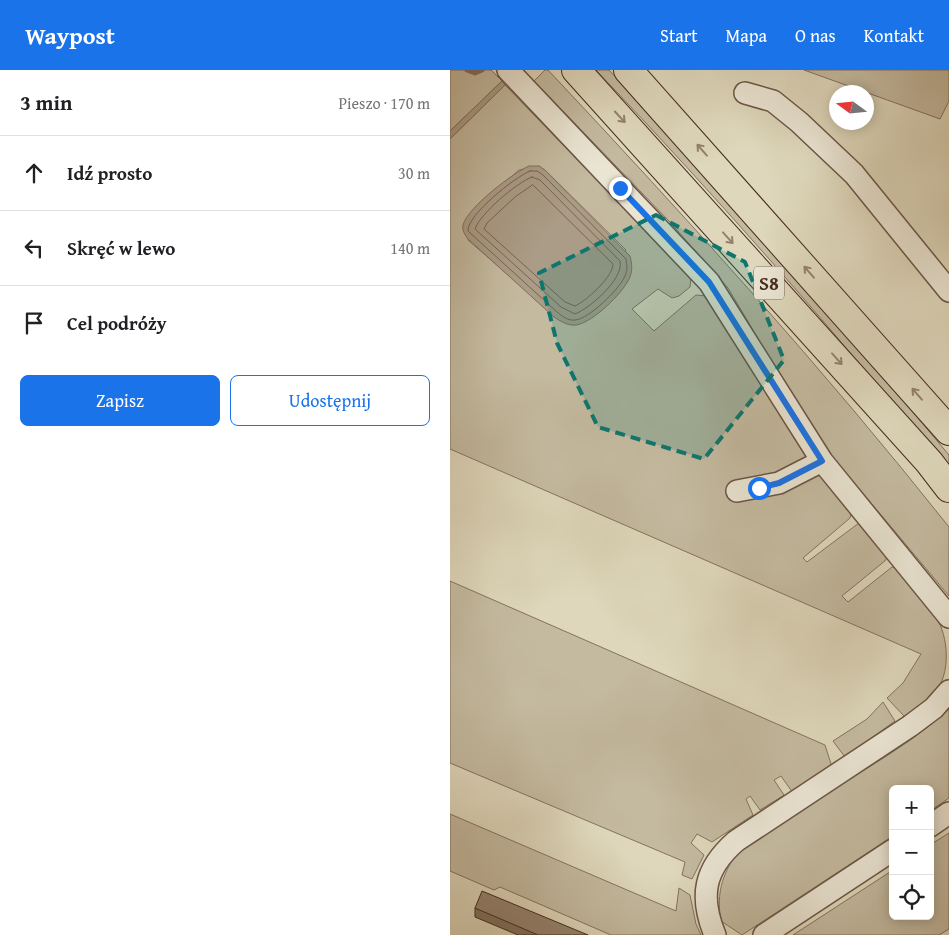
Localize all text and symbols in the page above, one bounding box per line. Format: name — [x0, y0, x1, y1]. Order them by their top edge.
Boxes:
text: Waypost — [25, 18, 115, 53]
text: Start — [660, 22, 698, 49]
text: Mapa — [726, 22, 767, 49]
text: O nas — [795, 22, 836, 49]
text: Kontakt — [864, 22, 924, 49]
north arrow — [829, 85, 874, 130]
text: 3 min — [20, 87, 72, 118]
text: Pieszo · 170 m — [338, 91, 430, 115]
one-way arrow — [614, 111, 626, 123]
one-way arrow — [696, 144, 707, 157]
icon: ahead — [20, 159, 48, 187]
text: Idź prosto — [67, 159, 152, 187]
text: 30 m — [398, 161, 430, 185]
route end — [609, 177, 632, 200]
one-way arrow — [722, 231, 734, 244]
icon: left — [20, 234, 48, 262]
text: Skręć w lewo — [67, 234, 175, 262]
text: 140 m — [390, 236, 430, 260]
one-way arrow — [803, 266, 815, 279]
road number: S8 — [754, 267, 784, 300]
icon: arrive — [20, 309, 48, 337]
text: Cel podróży — [67, 309, 167, 337]
one-way arrow — [831, 352, 843, 365]
button: Zapisz — [20, 375, 220, 426]
button: Udostępnij — [230, 375, 430, 426]
one-way arrow — [912, 388, 923, 401]
route start — [748, 477, 771, 500]
map controls — [889, 785, 934, 920]
button: + — [889, 785, 934, 830]
button: − — [889, 830, 934, 875]
button: locate — [889, 875, 934, 920]

